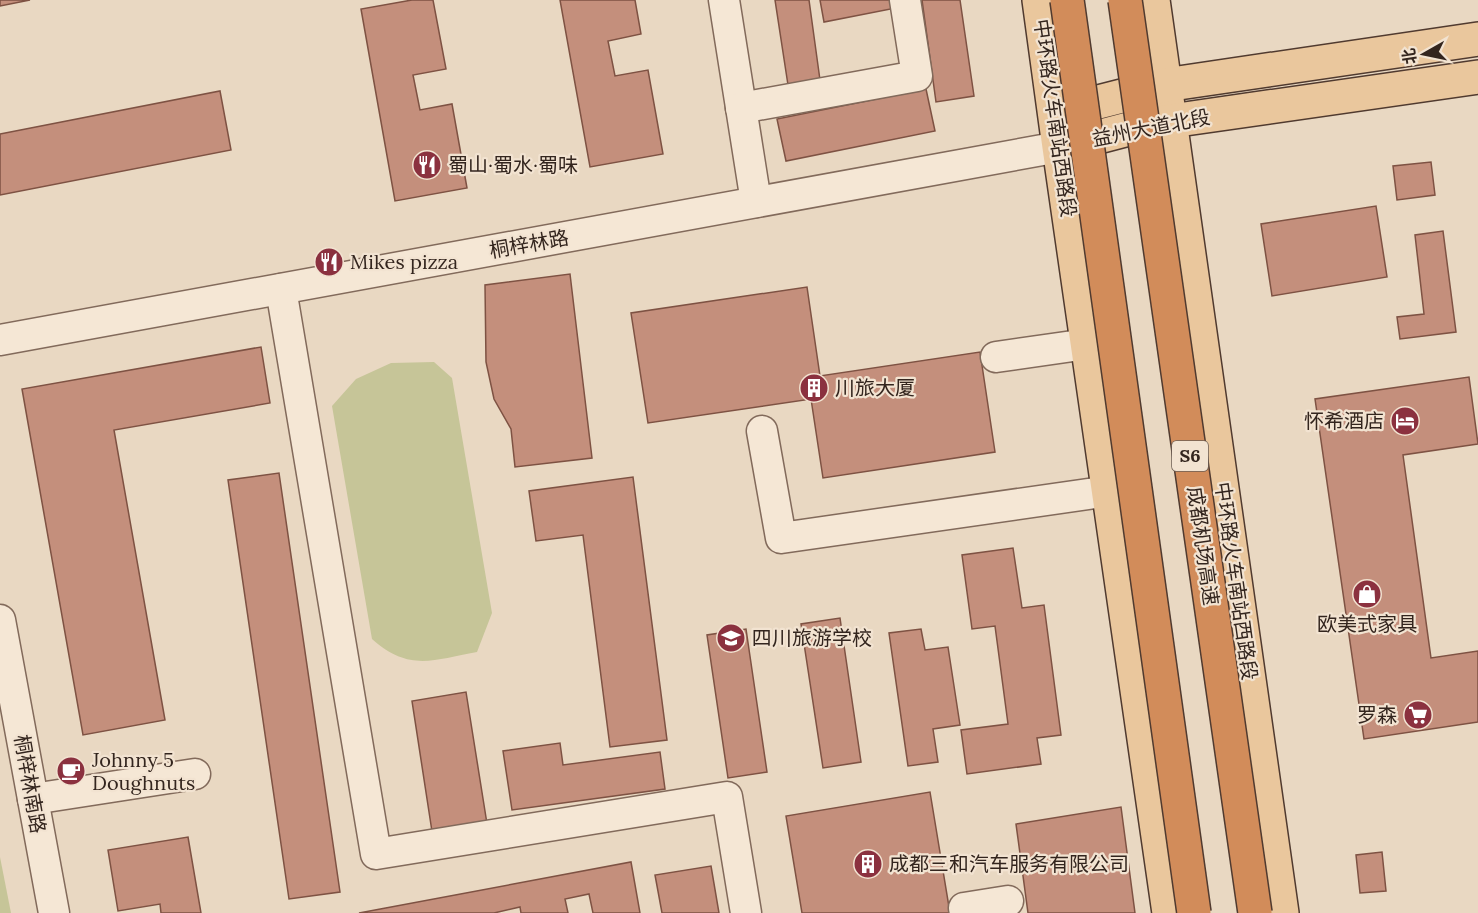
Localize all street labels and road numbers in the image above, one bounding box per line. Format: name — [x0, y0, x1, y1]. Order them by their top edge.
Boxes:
street label: 中环路火车南站西路段 — [1029, 17, 1082, 219]
street label: 益州大道北段 — [1090, 104, 1212, 151]
street label: 桐梓林路 — [487, 224, 570, 263]
road number: S6 — [1172, 441, 1208, 471]
street label: 中环路火车南站西路段 — [1210, 480, 1263, 682]
street label: 成都机场高速 — [1183, 485, 1224, 607]
street label: 桐梓林南路 — [9, 733, 51, 835]

